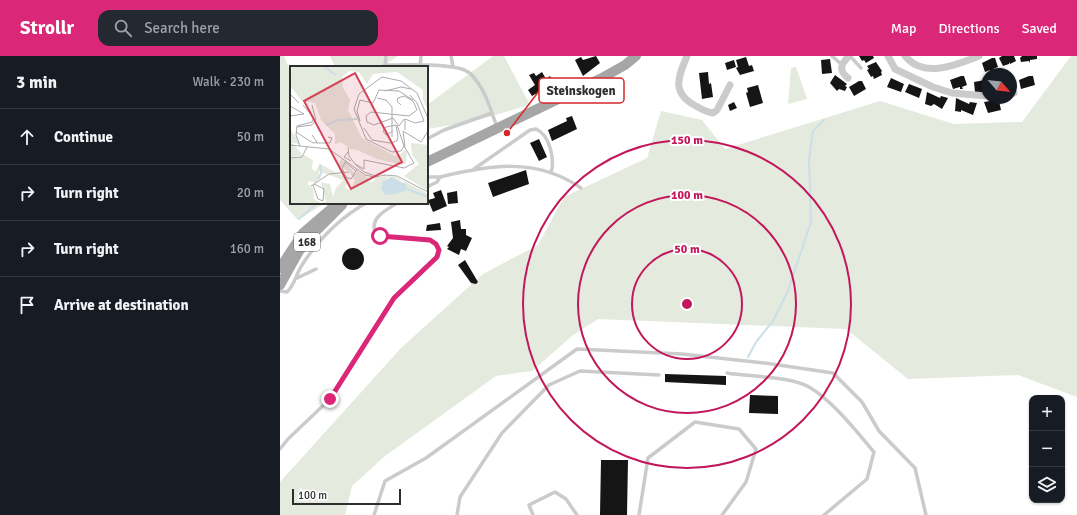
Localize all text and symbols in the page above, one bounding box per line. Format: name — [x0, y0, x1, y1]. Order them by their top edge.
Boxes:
search box — [98, 10, 378, 46]
text: Strollr — [20, 16, 74, 40]
icon: search — [112, 17, 134, 39]
text: Search here — [144, 19, 220, 37]
text: Map — [891, 20, 917, 37]
text: Directions — [939, 20, 1000, 37]
text: Saved — [1022, 20, 1057, 37]
inset map — [290, 66, 428, 204]
north arrow — [981, 68, 1017, 104]
text: 3 min — [16, 72, 57, 93]
text: Walk · 230 m — [193, 74, 264, 90]
callout: Steinskogen — [539, 78, 624, 103]
text: Steinskogen — [546, 83, 616, 99]
icon: ahead — [16, 126, 38, 148]
text: Continue — [54, 128, 113, 146]
text: 50 m — [237, 129, 264, 145]
text: 150 m — [671, 133, 703, 148]
icon: right — [16, 182, 38, 204]
text: Turn right — [54, 184, 119, 202]
text: 20 m — [237, 185, 264, 201]
text: 100 m — [671, 188, 703, 203]
route start — [371, 227, 389, 245]
road number: 168 — [294, 233, 320, 251]
icon: right — [16, 238, 38, 260]
text: Turn right — [54, 240, 119, 258]
text: 160 m — [230, 241, 264, 257]
text: 50 m — [674, 242, 700, 257]
icon: arrive — [16, 294, 38, 316]
text: Arrive at destination — [54, 296, 189, 314]
centre of rings — [680, 297, 694, 311]
route end — [321, 390, 339, 408]
map controls — [1029, 395, 1065, 503]
button: + — [1029, 395, 1065, 431]
button: − — [1029, 431, 1065, 467]
button: layers — [1029, 467, 1065, 503]
scale bar — [292, 487, 401, 506]
text: 100 m — [298, 489, 327, 502]

